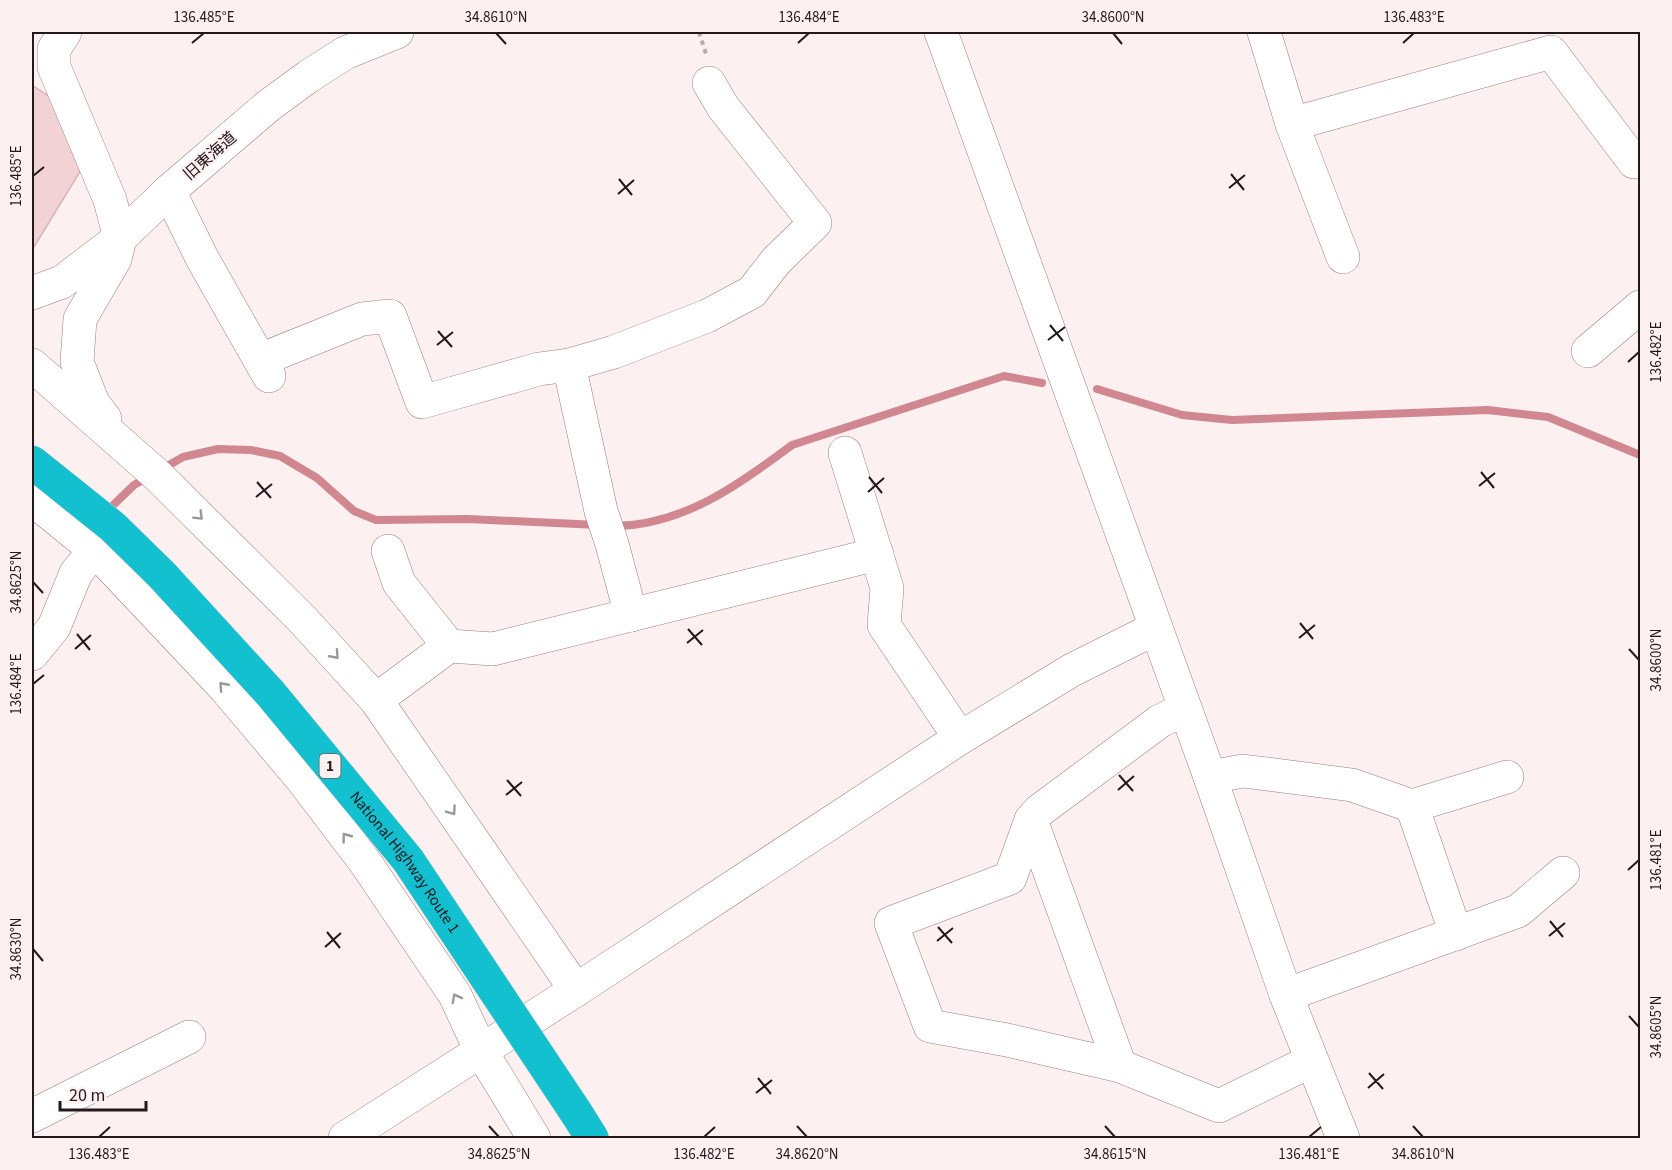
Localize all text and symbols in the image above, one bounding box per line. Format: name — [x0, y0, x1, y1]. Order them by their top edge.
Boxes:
text: 136.485°E — [173, 7, 235, 28]
text: 34.8610°N — [464, 7, 528, 28]
text: 136.484°E — [778, 7, 840, 28]
text: 34.8600°N — [1081, 7, 1145, 28]
text: 136.483°E — [1383, 7, 1445, 28]
street label: 旧東海道 — [179, 127, 241, 185]
text: 136.485°E — [6, 145, 27, 207]
text: 136.482°E — [1646, 321, 1667, 383]
one-way arrow — [191, 509, 202, 520]
text: 34.8625°N — [6, 550, 27, 614]
text: 34.8600°N — [1646, 628, 1667, 692]
one-way arrow — [328, 649, 339, 659]
text: 136.484°E — [6, 653, 27, 715]
one-way arrow — [219, 682, 230, 693]
road number: 1 — [320, 754, 340, 778]
street label: National Highway Route 1 — [345, 786, 465, 938]
one-way arrow — [445, 804, 456, 815]
text: 136.481°E — [1646, 829, 1667, 891]
one-way arrow — [342, 833, 353, 844]
text: 34.8630°N — [6, 917, 27, 981]
one-way arrow — [452, 994, 463, 1004]
text: 34.8605°N — [1646, 995, 1667, 1059]
scale bar — [60, 1074, 146, 1112]
text: 20 m — [69, 1083, 105, 1108]
text: 136.483°E — [68, 1144, 130, 1165]
text: 34.8625°N — [467, 1144, 531, 1165]
text: 136.482°E — [673, 1144, 735, 1165]
text: 34.8620°N — [775, 1144, 839, 1165]
text: 34.8615°N — [1083, 1144, 1147, 1165]
text: 136.481°E — [1278, 1144, 1340, 1165]
text: 34.8610°N — [1391, 1144, 1455, 1165]

